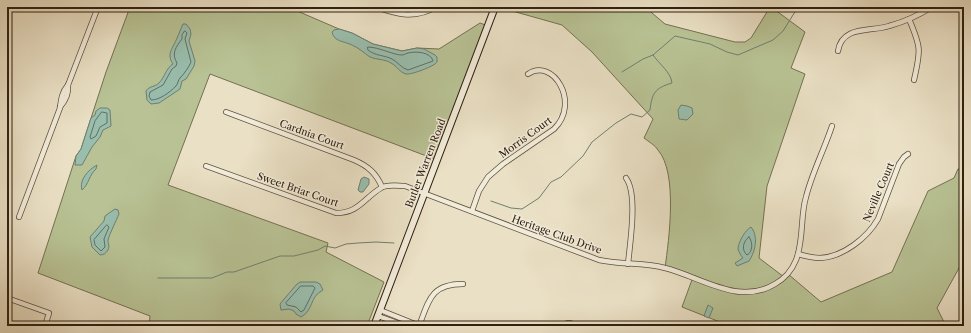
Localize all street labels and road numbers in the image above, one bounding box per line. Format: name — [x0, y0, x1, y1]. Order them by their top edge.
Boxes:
street label: Morris Court — [496, 114, 555, 161]
street label: Cardnia Court — [278, 117, 346, 152]
street label: Butler Warren Road — [402, 117, 448, 210]
street label: Neville Court — [860, 160, 897, 224]
street label: Sweet Briar Court — [255, 169, 341, 210]
street label: Heritage Club Drive — [510, 212, 604, 257]

